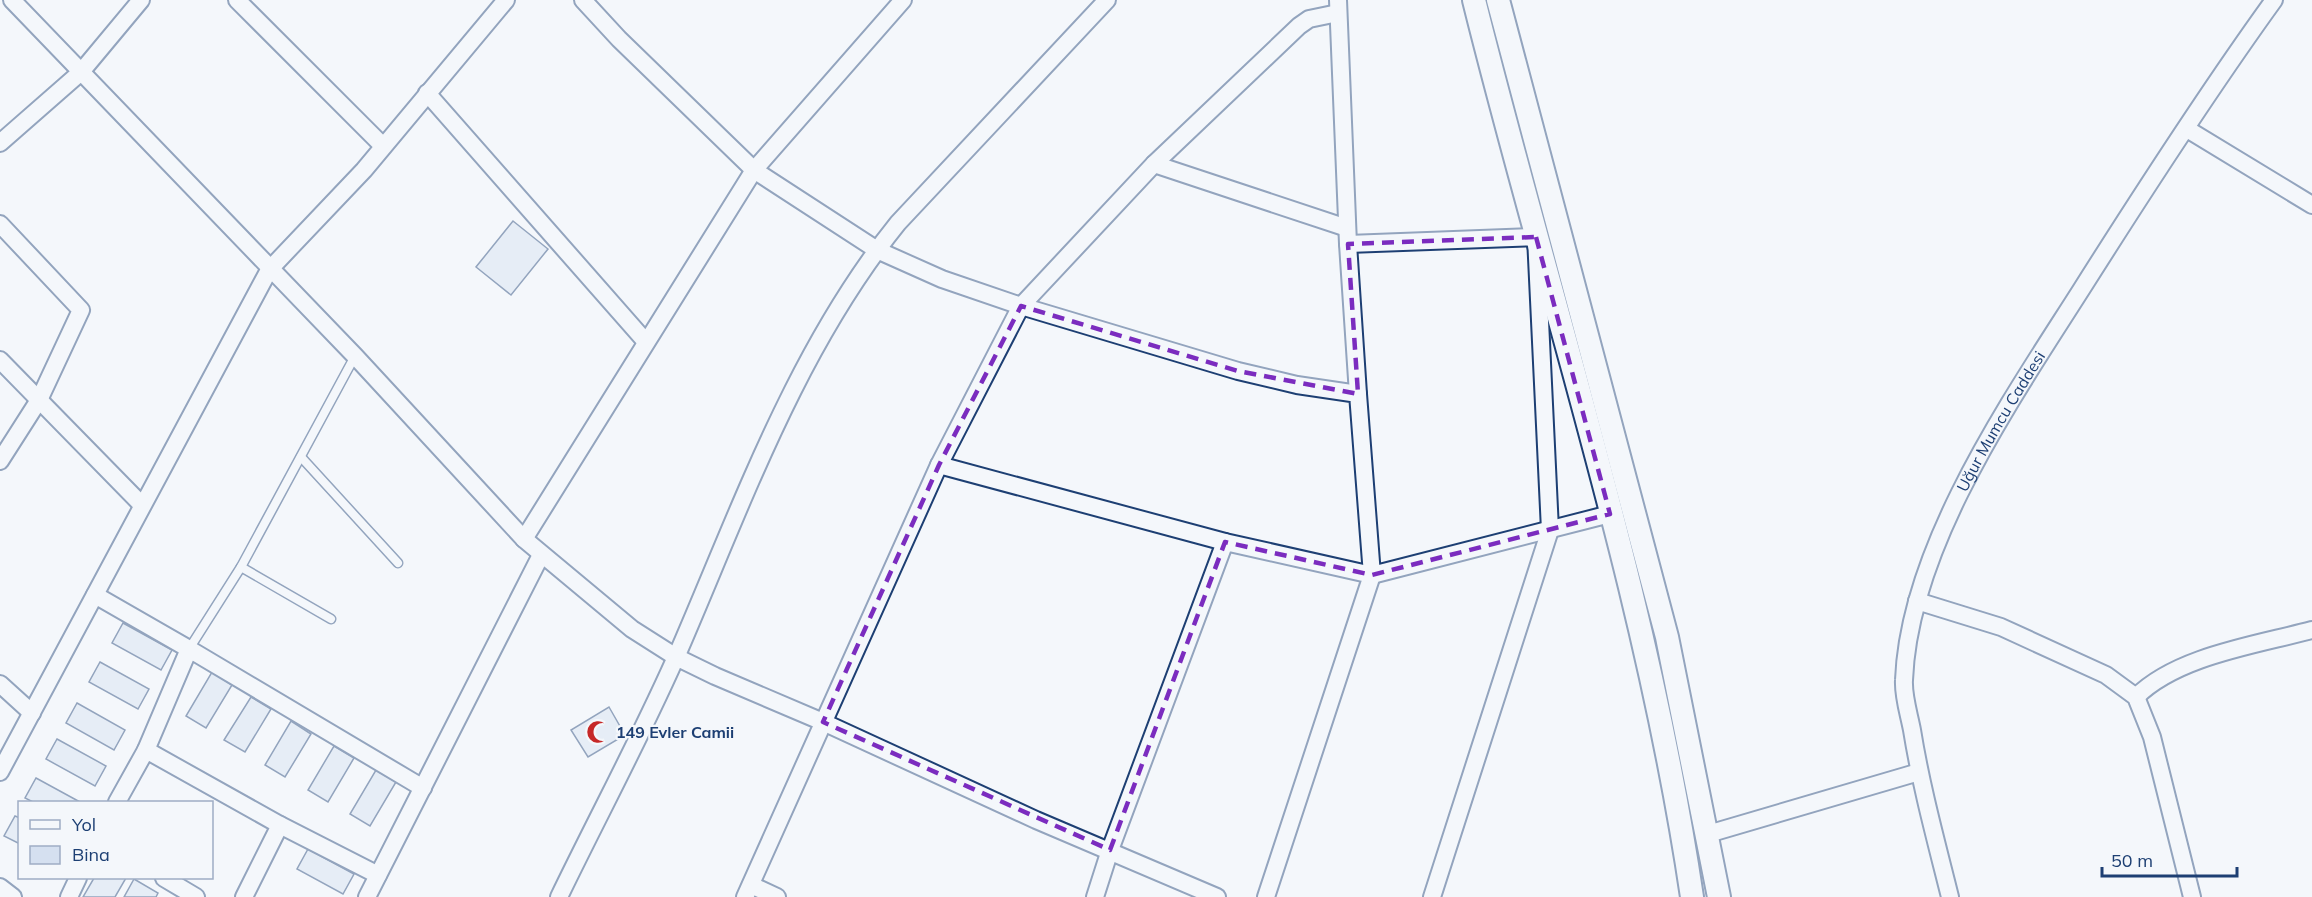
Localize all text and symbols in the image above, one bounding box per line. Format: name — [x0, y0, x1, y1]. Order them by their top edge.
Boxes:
street label: Uğur Mumcu Caddesi — [1952, 347, 2049, 495]
mosque icon: 149 Evler Camii — [585, 719, 611, 745]
place label: 149 Evler Camii — [616, 722, 734, 742]
legend — [18, 801, 213, 879]
text: Yol — [71, 813, 96, 836]
scale bar — [2102, 840, 2237, 878]
text: Bina — [72, 843, 110, 866]
text: 50 m — [2111, 849, 2153, 872]

